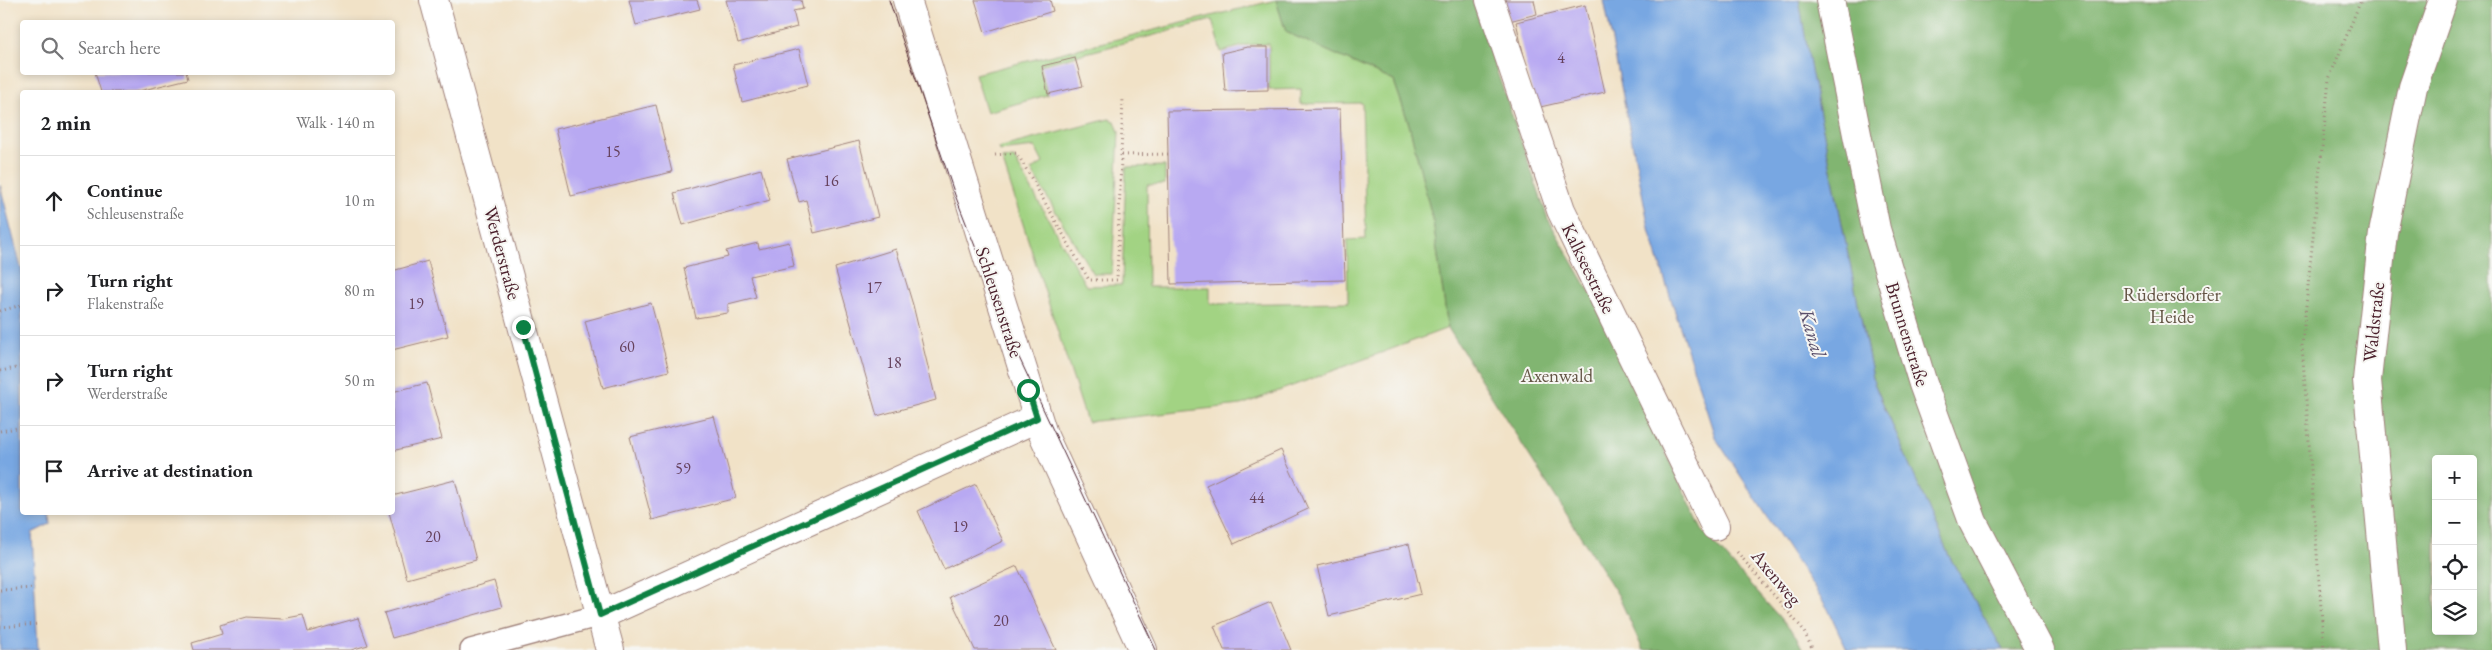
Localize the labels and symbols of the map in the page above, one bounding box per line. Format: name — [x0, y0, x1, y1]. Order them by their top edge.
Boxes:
house number: 4 — [1557, 47, 1565, 68]
house number: 15 — [605, 141, 621, 162]
house number: 16 — [823, 170, 839, 191]
street label: Werderstraße — [478, 204, 527, 303]
street label: Kalkseestraße — [1556, 219, 1621, 318]
street label: Schleusenstraße — [970, 244, 1029, 361]
house number: 17 — [866, 277, 882, 298]
street label: Brunnenstraße — [1880, 279, 1935, 389]
street label: Waldstraße — [2357, 281, 2390, 363]
park label: Rüdersdorfer Heide — [2123, 282, 2222, 329]
house number: 19 — [408, 293, 424, 314]
water label: Kanal — [1793, 305, 1833, 361]
route end — [512, 316, 535, 339]
house number: 60 — [619, 336, 635, 357]
house number: 18 — [886, 352, 902, 373]
park label: Axenwald — [1520, 363, 1594, 388]
route start — [1017, 379, 1040, 402]
house number: 59 — [675, 458, 691, 479]
house number: 44 — [1249, 487, 1265, 508]
house number: 19 — [952, 516, 968, 537]
house number: 20 — [425, 526, 441, 547]
street label: Axenweg — [1745, 543, 1808, 611]
house number: 20 — [993, 610, 1009, 631]

